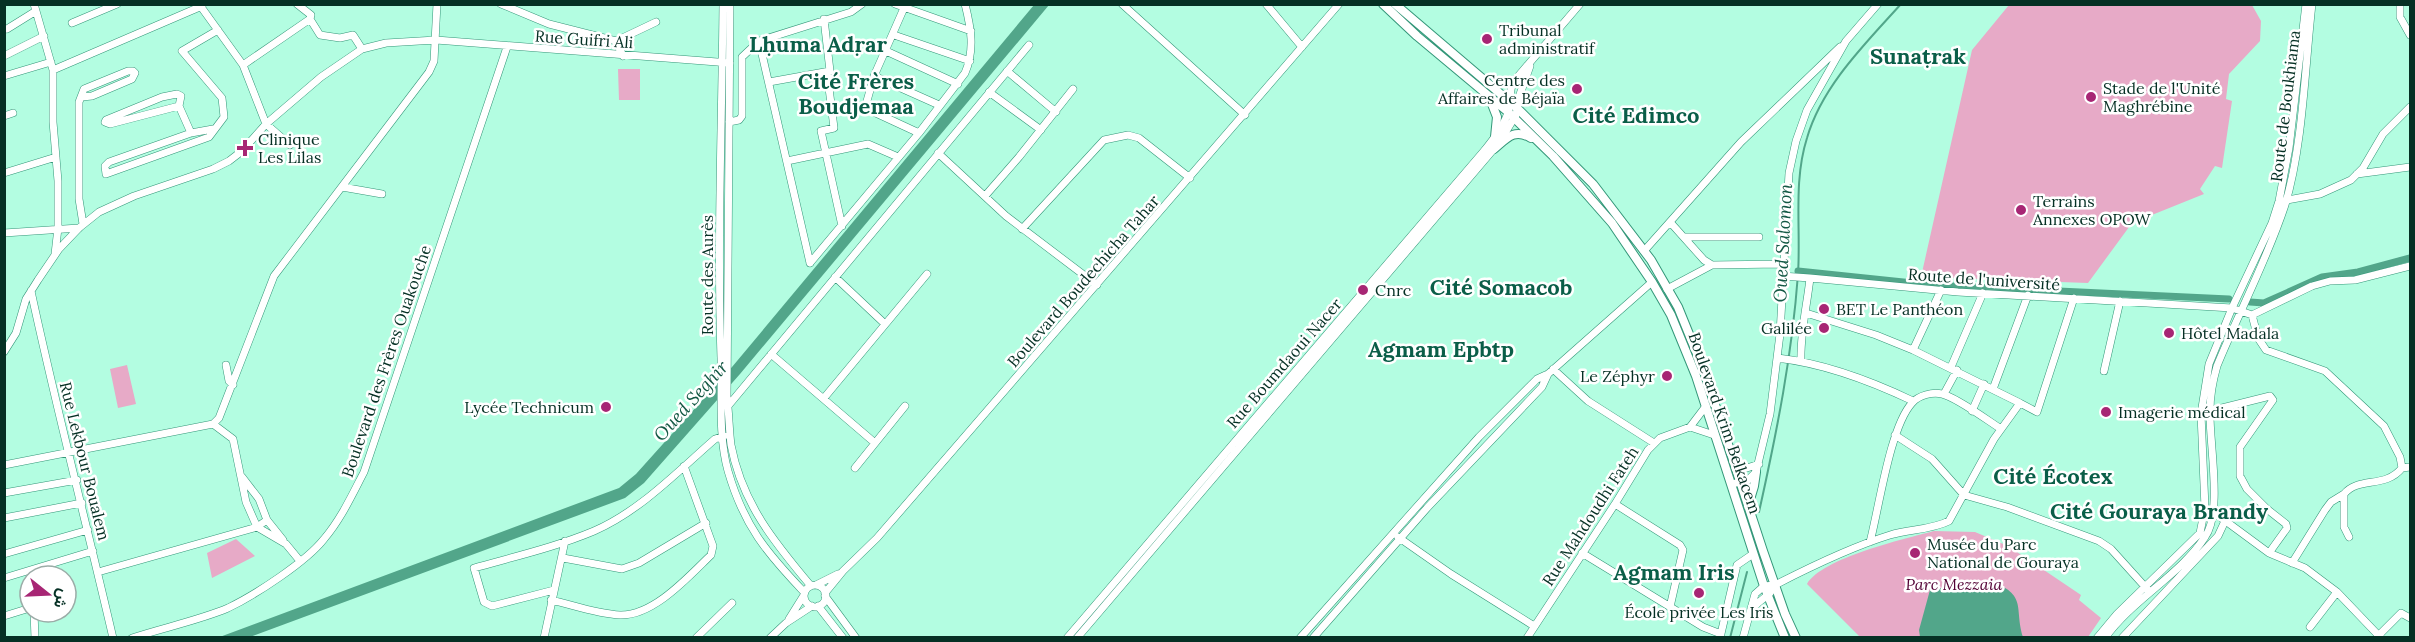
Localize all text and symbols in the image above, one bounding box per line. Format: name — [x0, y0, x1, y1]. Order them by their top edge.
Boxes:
place label: Tribunal administratif — [1499, 20, 1596, 58]
street label: Rue Guifri Ali — [534, 26, 634, 52]
street label: Route de Boukhiama — [2266, 29, 2304, 183]
district label: Lḥuma Aḍrar — [749, 30, 887, 58]
marker: Tribunal administratif — [1480, 32, 1494, 46]
district label: Sunaṭrak — [1870, 42, 1966, 70]
district label: Cité Frères Boudjemaa — [798, 67, 914, 120]
place label: Centre des Affaires de Béjaïa — [1437, 70, 1565, 108]
place label: Stade de l'Unité Maghrébine — [2103, 78, 2221, 116]
marker: Centre des Affaires de Béjaïa — [1570, 82, 1584, 96]
marker: Stade de l'Unité Maghrébine — [2084, 90, 2098, 104]
district label: Cité Edimco — [1573, 101, 1699, 129]
place label: Clinique Les Lilas — [258, 129, 321, 167]
marker: Clinique Les Lilas — [236, 139, 254, 157]
water label: Oued Salomon — [1768, 183, 1797, 303]
street label: Boulevard Boudechicha Tahar — [1003, 191, 1163, 371]
place label: Terrains Annexes OPOW — [2032, 191, 2151, 229]
marker: Terrains Annexes OPOW — [2014, 203, 2028, 217]
street label: Route des Aurès — [697, 215, 717, 335]
street label: Boulevard des Frères Ouakouche — [337, 242, 435, 480]
street label: Route de l'université — [1907, 264, 2061, 294]
district label: Cité Somacob — [1430, 273, 1572, 301]
place label: Cnrc — [1375, 280, 1411, 300]
marker: Cnrc — [1356, 283, 1370, 297]
street label: Rue Boumdaoui Nacer — [1222, 294, 1346, 432]
place label: BET Le Panthéon — [1836, 299, 1963, 319]
marker: BET Le Panthéon — [1817, 302, 1831, 316]
place label: Galilée — [1761, 318, 1812, 338]
marker: Galilée — [1817, 321, 1831, 335]
place label: Hôtel Madala — [2181, 323, 2279, 343]
marker: Hôtel Madala — [2162, 326, 2176, 340]
street label: Boulevard Krim Belkacem — [1685, 330, 1765, 516]
district label: Agmam Epbtp — [1368, 335, 1514, 363]
water label: Oued Seghir — [648, 355, 733, 446]
place label: Le Zéphyr — [1580, 366, 1655, 386]
marker: Le Zéphyr — [1660, 369, 1674, 383]
street label: Rue Lekbour Boualem — [56, 380, 114, 542]
place label: Lycée Technicum — [464, 397, 594, 417]
marker: Lycée Technicum — [599, 400, 613, 414]
place label: Imagerie médical — [2118, 402, 2246, 422]
marker: Imagerie médical — [2099, 405, 2113, 419]
street label: Rue Mahdoudhi Fateh — [1537, 442, 1643, 589]
district label: Cité Écotex — [1993, 462, 2113, 490]
district label: Cité Gouraya Brandy — [2050, 497, 2269, 525]
place label: Musée du Parc National de Gouraya — [1927, 534, 2079, 572]
marker: Musée du Parc National de Gouraya — [1908, 546, 1922, 560]
district label: Agmam Iris — [1613, 558, 1735, 586]
north arrow — [18, 564, 78, 624]
park label: Parc Mezzaia — [1906, 574, 2003, 594]
text: ش — [50, 586, 75, 611]
marker: École privée Les Iris — [1692, 586, 1706, 600]
place label: École privée Les Iris — [1624, 602, 1774, 622]

